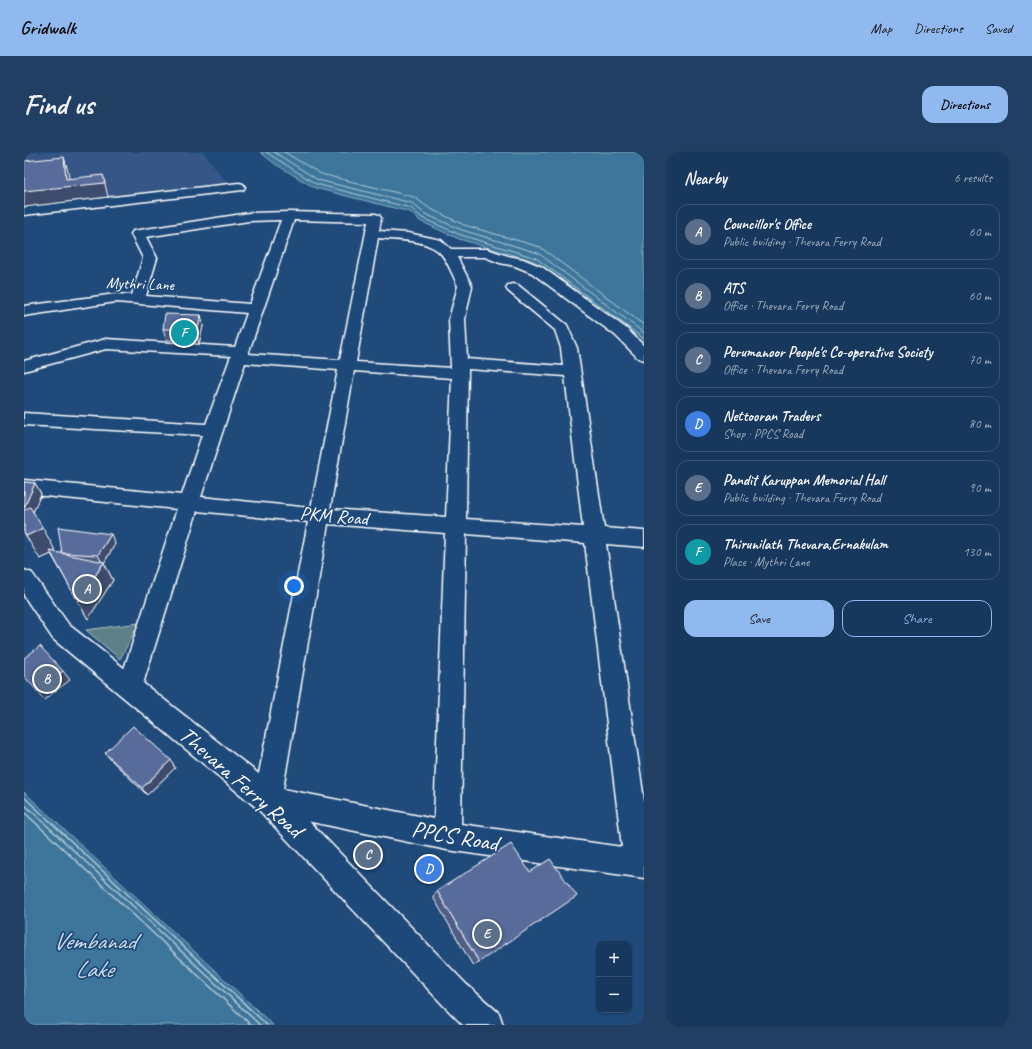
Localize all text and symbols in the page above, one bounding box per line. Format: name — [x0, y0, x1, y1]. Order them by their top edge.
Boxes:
text: Gridwalk — [20, 16, 76, 40]
text: Map — [871, 20, 892, 37]
text: Directions — [914, 20, 963, 37]
text: Saved — [985, 20, 1012, 37]
button: Directions — [922, 86, 1008, 123]
text: Find us — [24, 87, 94, 122]
text: Nearby — [684, 168, 727, 189]
text: 6 results — [954, 170, 992, 186]
text: Councillor's Office — [723, 215, 811, 234]
text: A — [695, 224, 701, 240]
text: 60 m — [969, 224, 991, 240]
text: Public building · Thevara Ferry Road — [723, 234, 881, 250]
street label: Mythri Lane — [106, 273, 176, 295]
text: ATS — [723, 279, 744, 298]
text: B — [695, 288, 701, 304]
text: 60 m — [969, 288, 991, 304]
text: Office · Thevara Ferry Road — [723, 298, 843, 314]
pin: F — [171, 318, 197, 348]
text: Perumanoor People's Co-operative Society — [723, 343, 933, 362]
text: C — [695, 352, 701, 368]
text: 70 m — [969, 352, 991, 368]
text: Office · Thevara Ferry Road — [723, 362, 843, 378]
text: Nettooran Traders — [723, 407, 820, 426]
text: D — [694, 416, 702, 432]
text: 80 m — [969, 416, 991, 432]
text: Shop · PPCS Road — [723, 426, 803, 442]
text: Pandit Karuppan Memorial Hall — [723, 471, 885, 490]
text: E — [695, 480, 701, 496]
text: 90 m — [969, 480, 991, 496]
text: Public building · Thevara Ferry Road — [723, 490, 881, 506]
street label: PKM Road — [299, 501, 373, 531]
text: Thirunilath Thevara,Ernakulam — [723, 535, 888, 554]
text: F — [695, 544, 701, 560]
text: 130 m — [963, 544, 991, 560]
text: Place · Mythri Lane — [723, 554, 810, 570]
pin: A — [74, 574, 100, 604]
your location — [284, 576, 304, 596]
button: Save — [684, 600, 834, 637]
button: Share — [842, 600, 992, 637]
pin: B — [34, 664, 60, 694]
street label: Thevara Ferry Road — [173, 720, 312, 846]
street label: PPCS Road — [410, 814, 504, 859]
pin: C — [355, 840, 381, 870]
pin: D — [416, 854, 442, 884]
pin: E — [474, 919, 500, 949]
water label: Vembanad Lake — [53, 926, 143, 984]
map controls — [596, 941, 632, 1013]
button: + — [596, 941, 632, 977]
button: − — [596, 977, 632, 1013]

